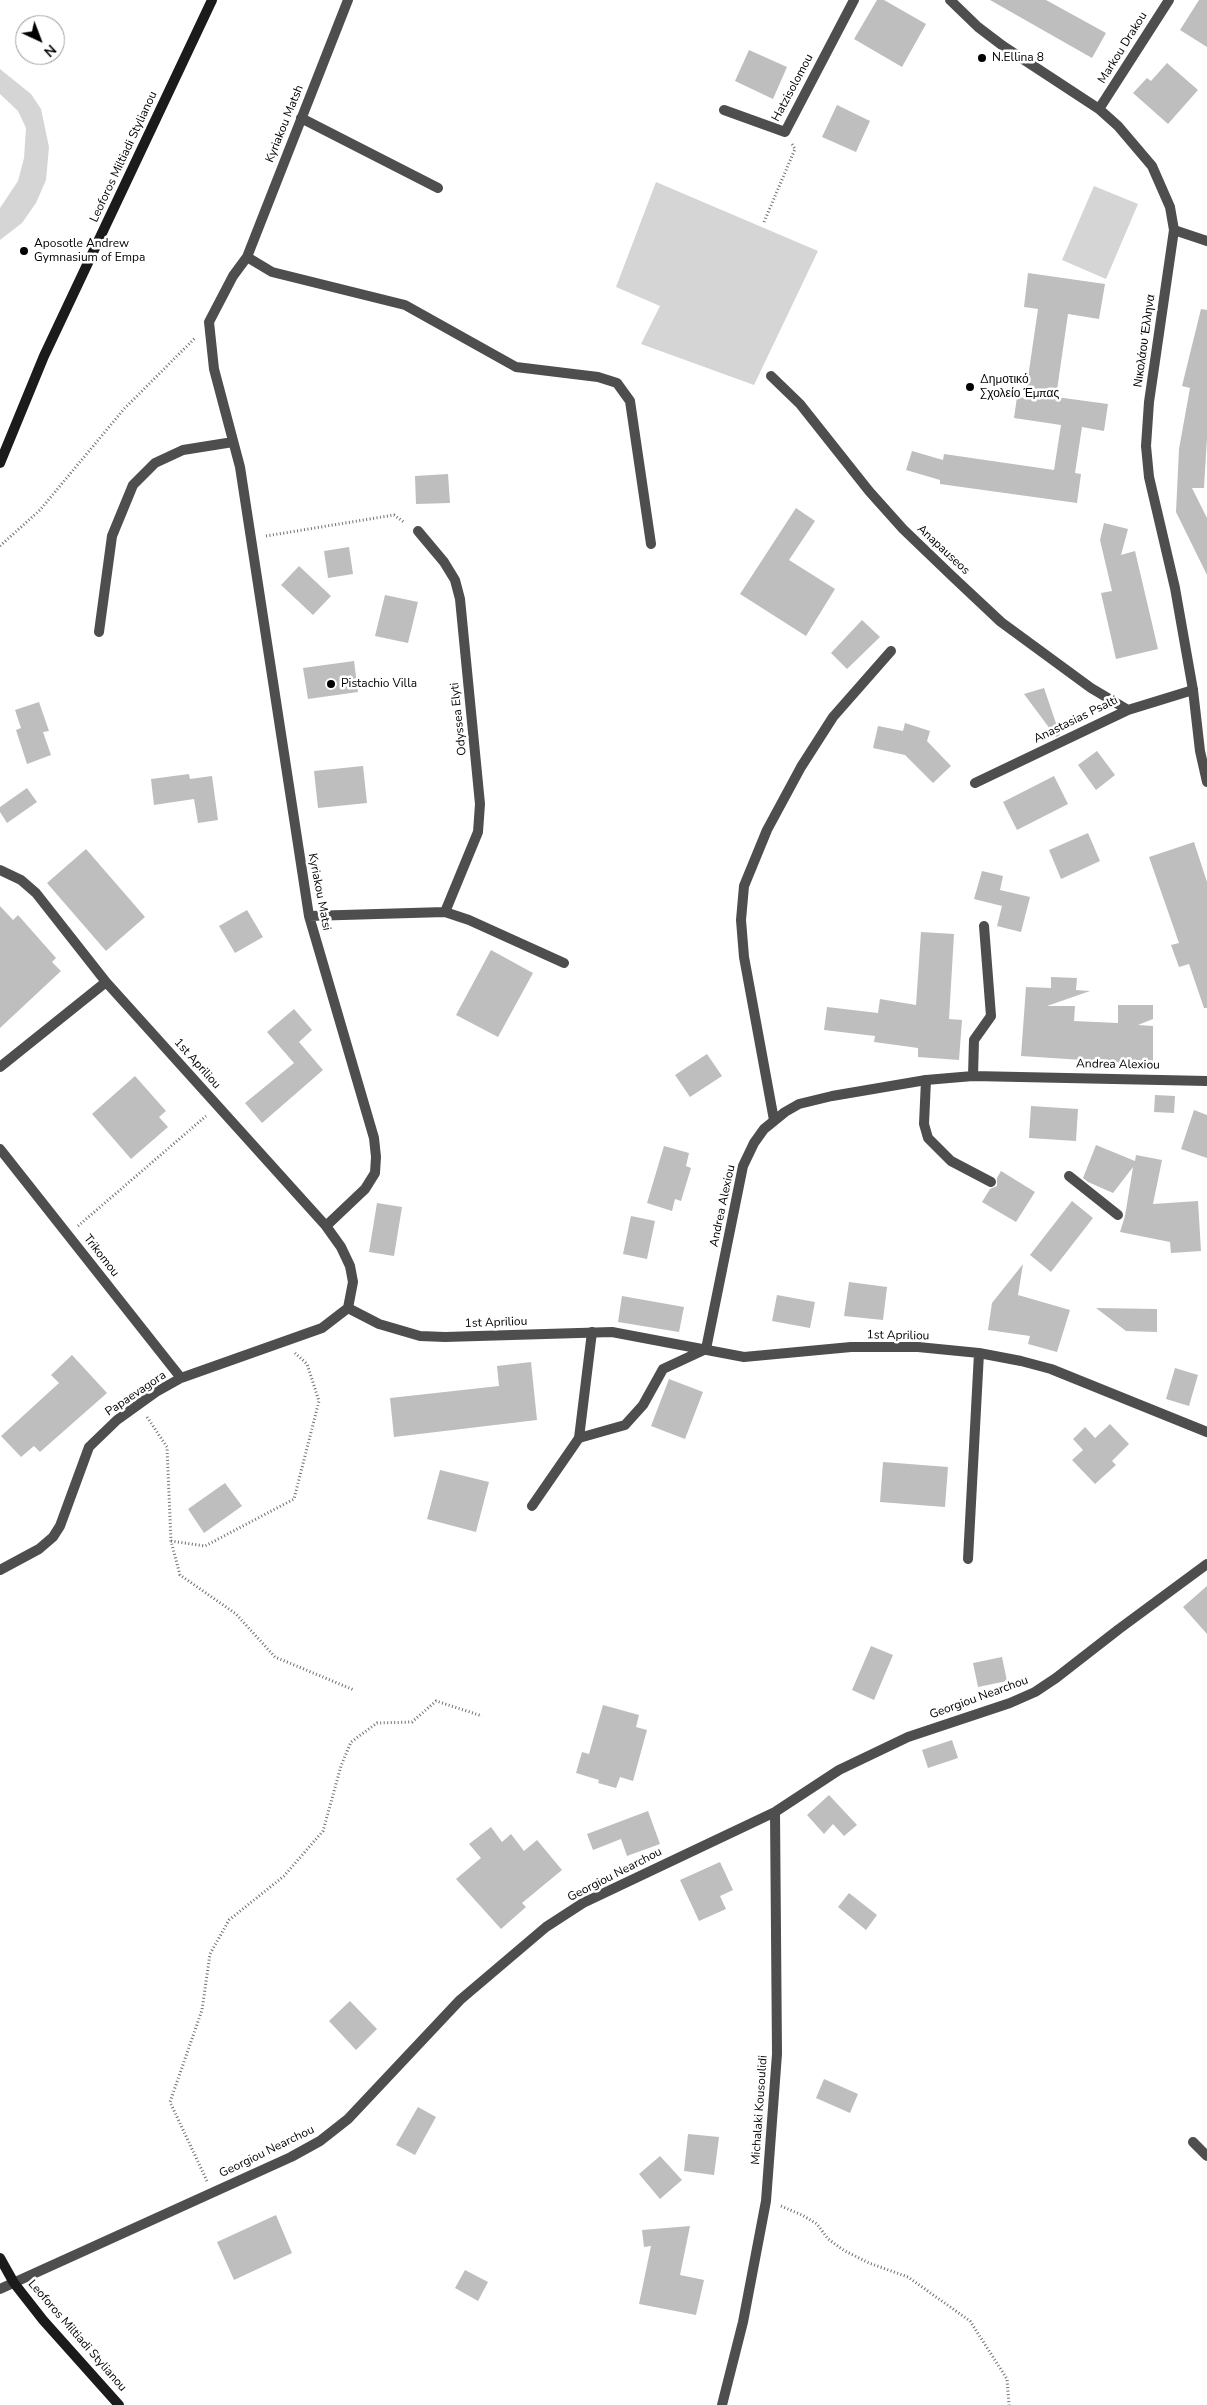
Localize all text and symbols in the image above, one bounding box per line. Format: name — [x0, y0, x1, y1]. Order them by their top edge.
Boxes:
street label: Markou Drakou — [1095, 9, 1151, 87]
north arrow — [15, 15, 65, 65]
text: N — [40, 40, 60, 61]
place label: N.Ellina 8 — [992, 51, 1044, 65]
street label: Hatzisolomou — [769, 52, 817, 124]
marker: N.Ellina 8 — [976, 52, 988, 64]
street label: Kyriakou Matsh — [263, 83, 307, 165]
street label: Leoforos Miltiadi Stylianou — [87, 89, 161, 225]
place label: Aposotle Andrew Gymnasium of Empa — [34, 237, 145, 265]
marker: Aposotle Andrew Gymnasium of Empa — [18, 245, 30, 257]
street label: Νικολάου Έλληνα — [1131, 294, 1159, 388]
place label: Δημοτικό Σχολείο Έμπας — [980, 373, 1059, 401]
marker: Δημοτικό Σχολείο Έμπας — [964, 381, 976, 393]
street label: Anapauseos — [914, 522, 972, 578]
place label: Pistachio Villa — [341, 677, 417, 691]
marker: Pistachio Villa — [325, 678, 337, 690]
street label: Odyssea Elyti — [448, 682, 470, 756]
street label: Anastasias Psalti — [1032, 693, 1120, 747]
street label: Kyriakou Matsi — [304, 852, 334, 932]
street label: 1st Apriliou — [171, 1036, 223, 1092]
street label: Andrea Alexiou — [1076, 1057, 1160, 1073]
street label: Andrea Alexiou — [707, 1164, 739, 1248]
street label: Trikomou — [80, 1232, 122, 1280]
street label: 1st Apriliou — [464, 1315, 528, 1331]
street label: 1st Apriliou — [866, 1328, 930, 1344]
street label: Papaevagora — [103, 1368, 169, 1420]
street label: Georgiou Nearchou — [928, 1673, 1030, 1723]
street label: Georgiou Nearchou — [565, 1845, 665, 1905]
street label: Michalaki Kousoulidi — [749, 2055, 771, 2165]
street label: Georgiou Nearchou — [217, 2123, 317, 2181]
street label: Leoforos Miltiadi Stylianou — [25, 2277, 129, 2395]

